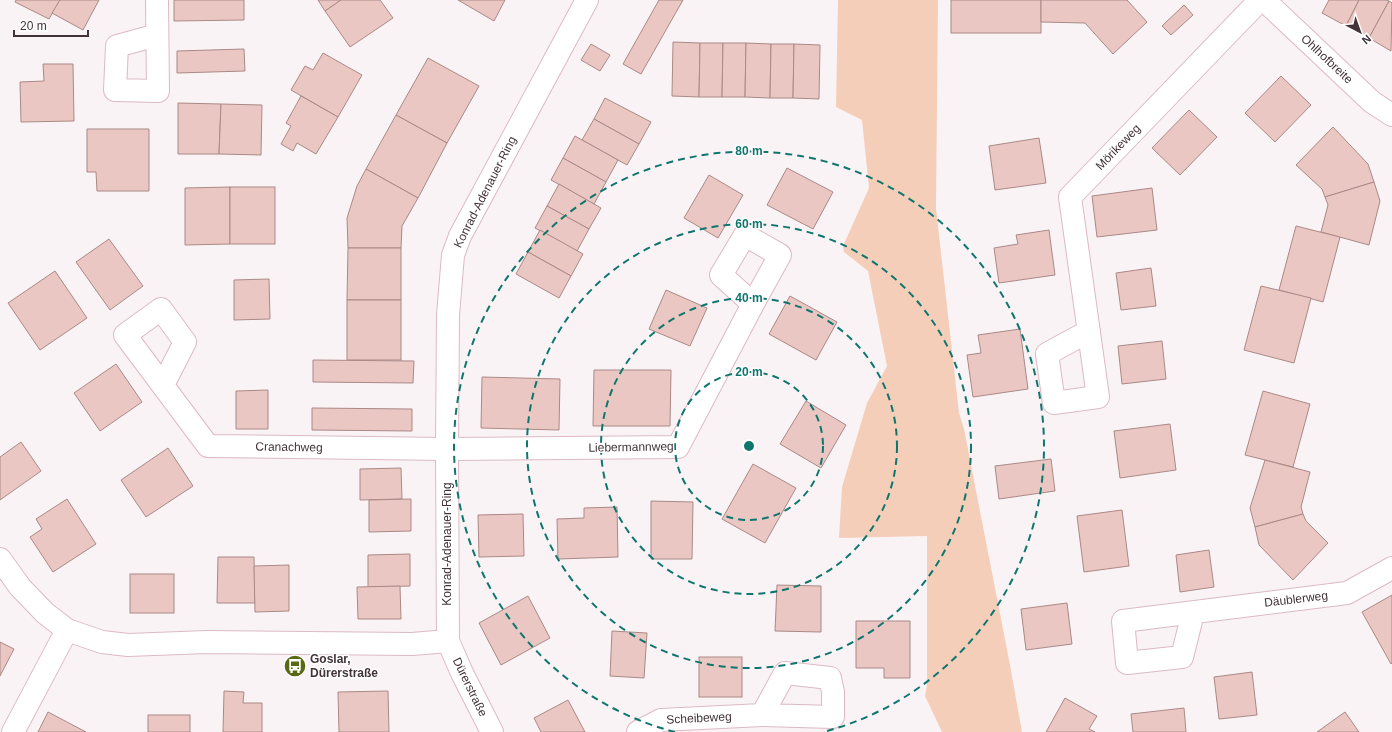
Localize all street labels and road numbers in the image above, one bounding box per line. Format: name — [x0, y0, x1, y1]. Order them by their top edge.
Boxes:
street label: Ohlhofbreite — [1298, 32, 1356, 87]
street label: Mörikeweg — [1093, 121, 1143, 173]
street label: Konrad-Adenauer-Ring — [451, 134, 519, 250]
street label: Cranachweg — [255, 439, 323, 455]
street label: Liebermannweg — [588, 439, 674, 455]
street label: Konrad-Adenauer-Ring — [440, 482, 454, 606]
street label: Däublerweg — [1263, 588, 1329, 610]
street label: Dürerstraße — [450, 655, 490, 719]
street label: Scheibeweg — [666, 709, 732, 727]

